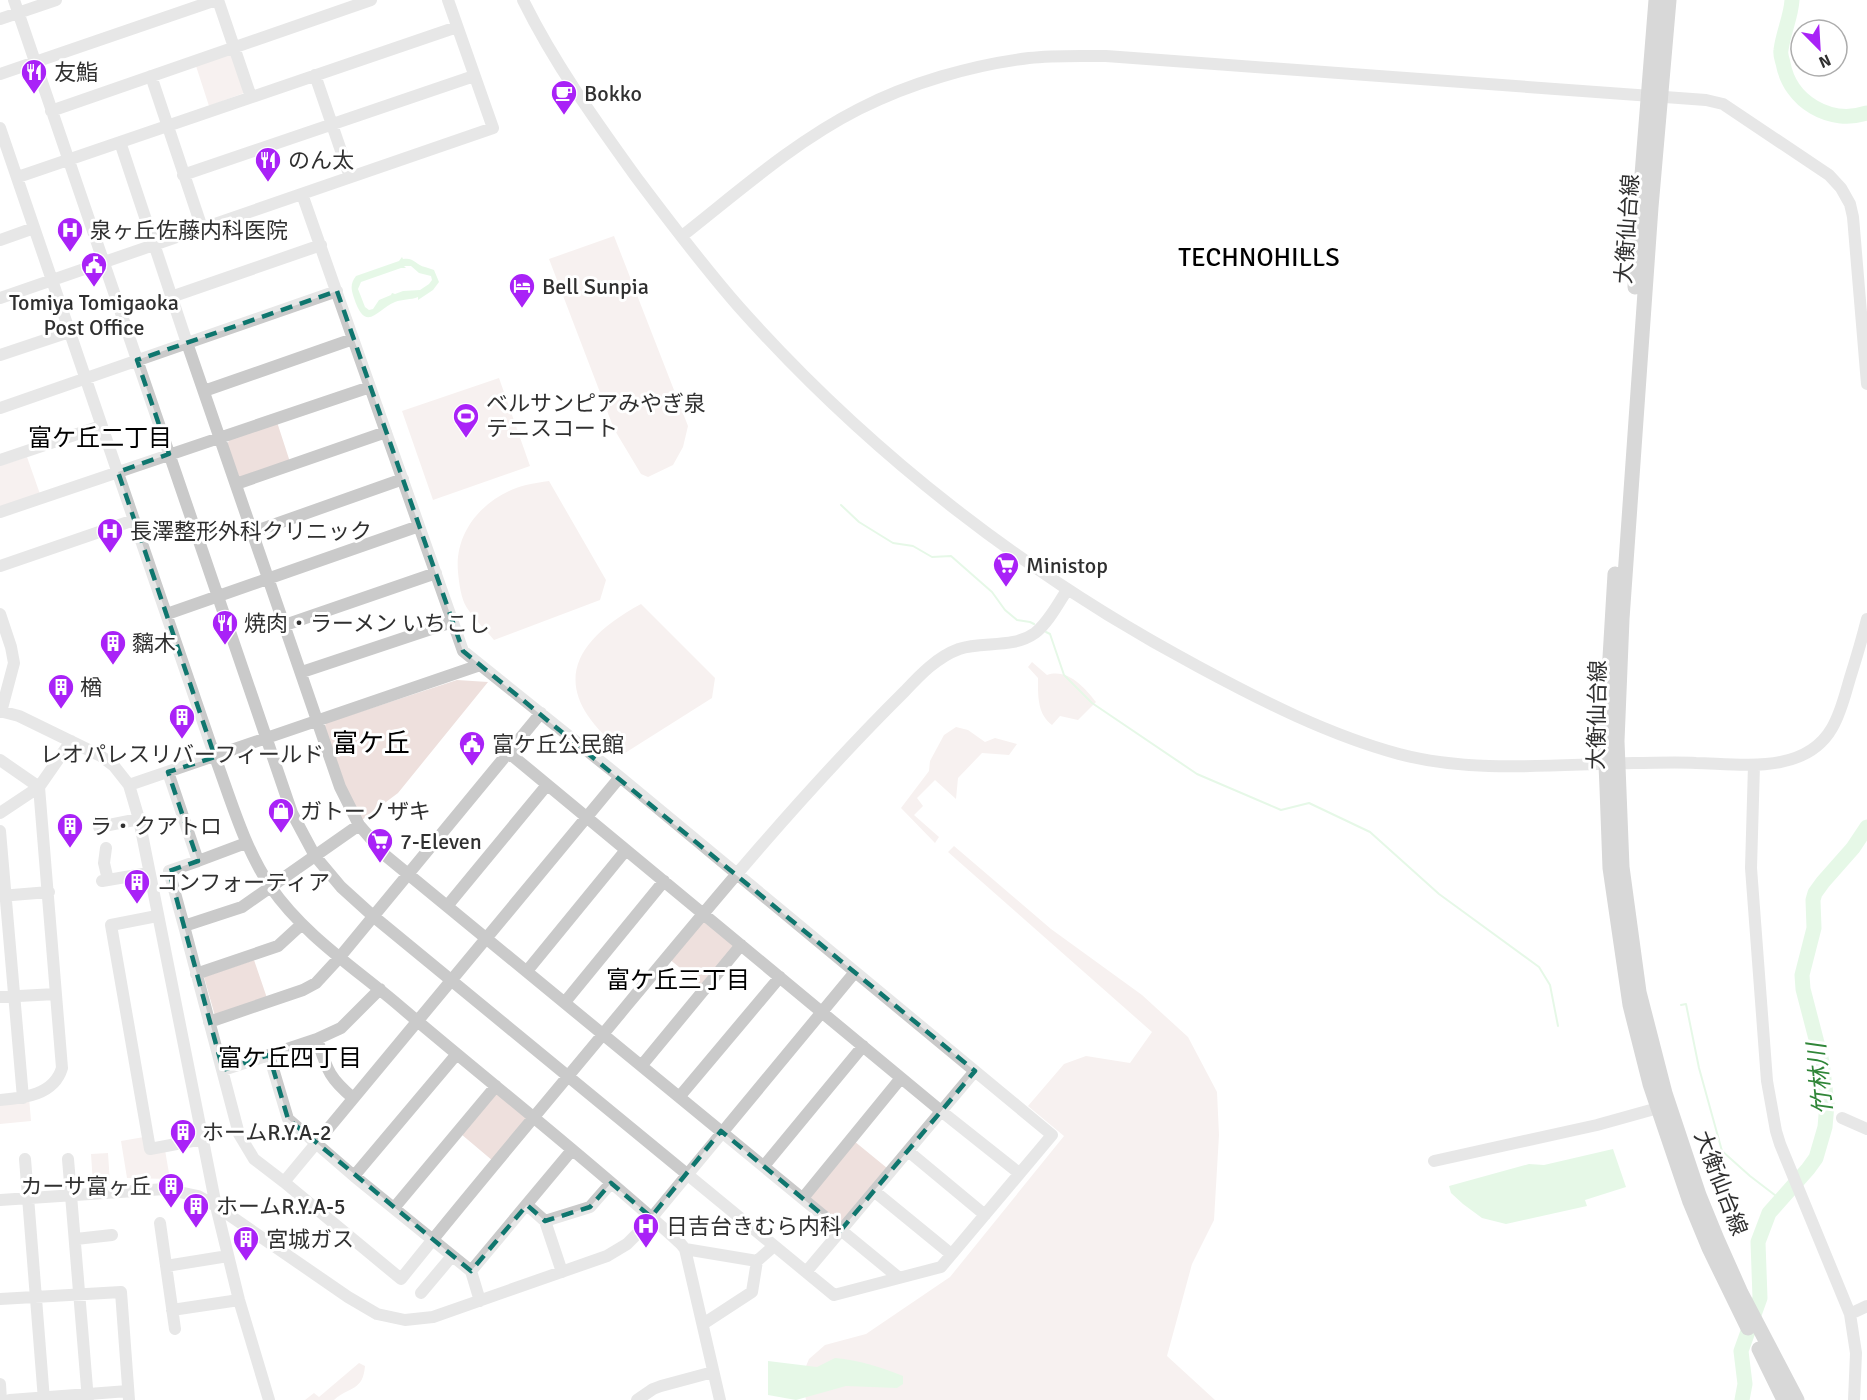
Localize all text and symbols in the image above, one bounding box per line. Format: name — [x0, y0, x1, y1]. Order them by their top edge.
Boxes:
north arrow — [1789, 18, 1849, 78]
text: N — [1816, 49, 1834, 72]
restaurant icon: 友鮨 — [19, 57, 49, 95]
place label: 友鮨 — [54, 59, 98, 86]
cafe icon: Bokko — [549, 78, 579, 116]
place label: Bokko — [584, 80, 642, 107]
restaurant icon: のん太 — [253, 145, 283, 183]
place label: のん太 — [288, 147, 354, 174]
street label: 大衡仙台線 — [1610, 173, 1644, 285]
hospital icon: 泉ヶ丘佐藤内科医院 — [55, 215, 85, 253]
place label: 泉ヶ丘佐藤内科医院 — [90, 217, 288, 244]
district label: TECHNOHILLS — [1178, 242, 1340, 274]
public building icon: Tomiya Tomigaoka Post Office — [79, 250, 109, 288]
hotel icon: Bell Sunpia — [507, 271, 537, 309]
place label: Bell Sunpia — [542, 273, 649, 300]
place label: Tomiya Tomigaoka Post Office — [9, 289, 179, 341]
place label: ベルサンピアみやぎ泉 テニスコート — [486, 390, 706, 442]
sports icon: ベルサンピアみやぎ泉 テニスコート — [451, 401, 481, 439]
district label: 富ケ丘二丁目 — [28, 423, 172, 453]
hospital icon: 長澤整形外科クリニック — [95, 516, 125, 554]
place label: 長澤整形外科クリニック — [130, 518, 372, 545]
supermarket icon: Ministop — [991, 550, 1021, 588]
place label: Ministop — [1026, 552, 1108, 579]
restaurant icon: 焼肉・ラーメン いちこし — [210, 608, 240, 646]
place label: 焼肉・ラーメン いちこし — [244, 610, 490, 637]
building icon: 黐木 — [98, 628, 128, 666]
place label: 黐木 — [132, 630, 176, 657]
street label: 大衡仙台線 — [1583, 660, 1611, 770]
building icon: 楢 — [46, 672, 76, 710]
place label: 楢 — [80, 674, 102, 701]
building icon: レオパレスリバーフィールド — [167, 702, 197, 740]
district label: 富ケ丘 — [332, 728, 410, 760]
public building icon: 富ケ丘公民館 — [457, 729, 487, 767]
place label: 富ケ丘公民館 — [492, 731, 624, 758]
place label: レオパレスリバーフィールド — [40, 741, 324, 768]
shop icon: ガトーノザキ — [266, 796, 296, 834]
place label: ガトーノザキ — [300, 798, 431, 825]
building icon: ラ・クアトロ — [55, 811, 85, 849]
place label: ラ・クアトロ — [90, 813, 222, 840]
supermarket icon: 7-Eleven — [365, 826, 395, 864]
place label: 7-Eleven — [400, 828, 482, 855]
building icon: コンフォーティア — [122, 867, 152, 905]
place label: コンフォーティア — [156, 869, 330, 896]
district label: 富ケ丘三丁目 — [606, 965, 750, 995]
water label: 竹林川 — [1801, 1039, 1839, 1116]
district label: 富ケ丘四丁目 — [218, 1043, 362, 1073]
building icon: ホームR.Y.A-2 — [168, 1117, 198, 1155]
place label: ホームR.Y.A-2 — [202, 1119, 332, 1146]
street label: 大衡仙台線 — [1689, 1127, 1753, 1239]
building icon: カーサ富ヶ丘 — [156, 1171, 186, 1209]
place label: カーサ富ヶ丘 — [20, 1173, 152, 1200]
building icon: ホームR.Y.A-5 — [181, 1191, 211, 1229]
place label: ホームR.Y.A-5 — [216, 1193, 346, 1220]
hospital icon: 日吉台きむら内科 — [631, 1211, 661, 1249]
place label: 日吉台きむら内科 — [666, 1213, 842, 1240]
building icon: 宮城ガス — [231, 1224, 261, 1262]
place label: 宮城ガス — [266, 1226, 354, 1253]

